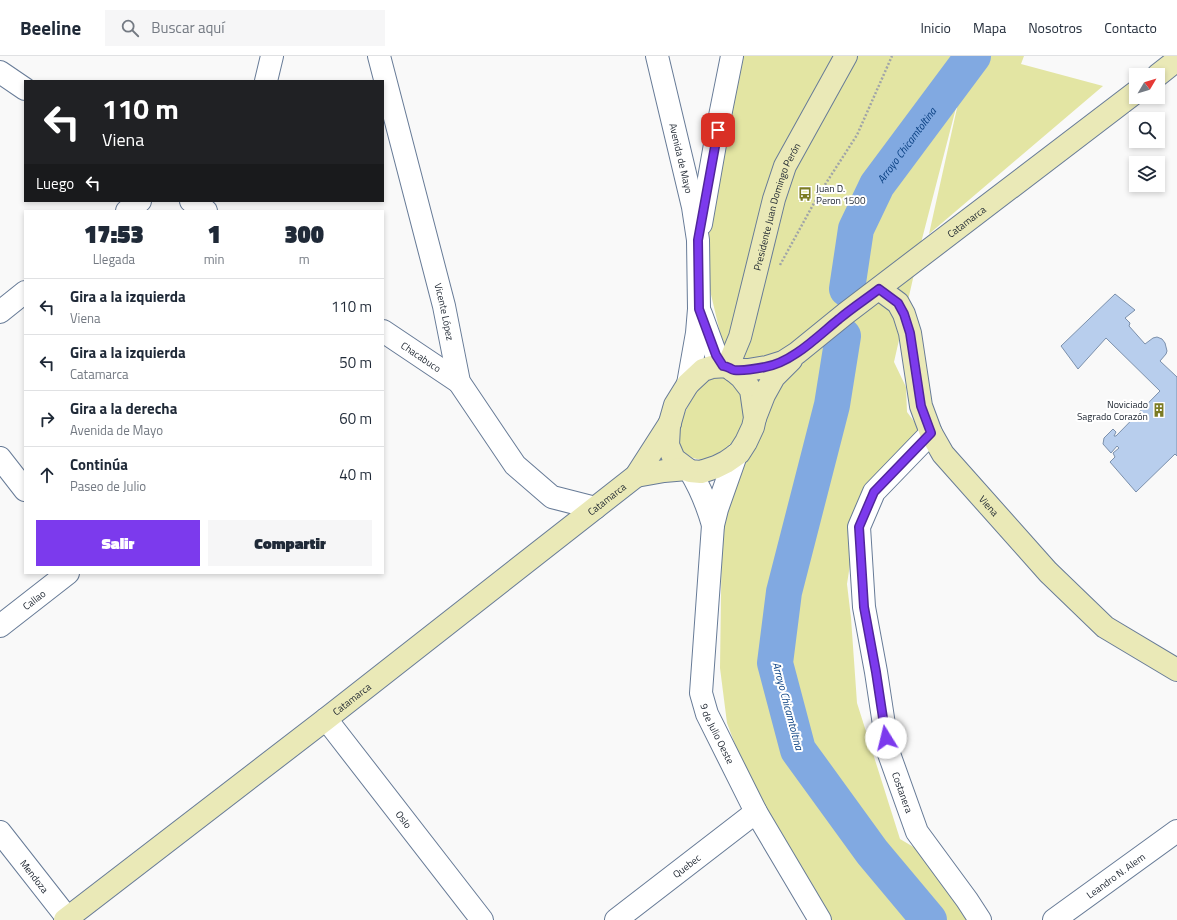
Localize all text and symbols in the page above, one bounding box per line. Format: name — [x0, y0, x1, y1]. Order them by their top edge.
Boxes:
search box — [105, 10, 385, 46]
text: Beeline — [20, 13, 81, 42]
text: Buscar aquí — [151, 16, 225, 39]
icon: search — [119, 17, 141, 39]
text: Inicio — [920, 17, 951, 38]
text: Mapa — [973, 17, 1006, 38]
text: Nosotros — [1028, 17, 1082, 38]
text: Contacto — [1104, 17, 1157, 38]
north arrow — [1129, 68, 1165, 104]
map controls — [1129, 68, 1165, 192]
text: 110 m — [102, 87, 179, 130]
icon: left — [36, 96, 88, 148]
water label: Arroyo Chicamtoltina — [873, 104, 940, 186]
button: search — [1129, 112, 1165, 148]
pin — [701, 113, 735, 147]
icon: arrive — [707, 119, 729, 141]
street label: Avenida de Mayo — [665, 122, 696, 195]
text: Viena — [102, 126, 144, 153]
street label: Presidente Juan Domingo Perón — [750, 140, 804, 272]
button: layers — [1129, 156, 1165, 192]
text: Luego — [36, 172, 74, 195]
icon: left — [82, 172, 104, 194]
place label: Juan D. Peron 1500 — [816, 181, 866, 208]
bus stop icon: Juan D. Peron 1500 — [797, 186, 813, 202]
street label: Catamarca — [944, 202, 989, 242]
text: 17:53 — [84, 216, 144, 252]
text: 1 — [207, 216, 221, 252]
text: 300 — [284, 216, 324, 252]
text: Llegada — [93, 249, 135, 269]
text: min — [204, 249, 224, 269]
text: m — [299, 249, 310, 269]
street label: Vicente López — [430, 281, 458, 342]
text: Gira a la izquierda — [70, 285, 186, 308]
text: 110 m — [331, 295, 372, 318]
icon: left — [36, 296, 58, 318]
text: Viena — [70, 308, 100, 328]
street label: Chacabuco — [398, 338, 444, 376]
text: Gira a la izquierda — [70, 341, 186, 364]
text: 50 m — [339, 351, 372, 374]
icon: left — [36, 352, 58, 374]
text: Catamarca — [70, 364, 129, 384]
text: Gira a la derecha — [70, 397, 177, 420]
place label: Noviciado Sagrado Corazón — [1077, 397, 1148, 424]
building icon: Noviciado Sagrado Corazón — [1151, 402, 1167, 418]
text: 60 m — [339, 407, 372, 430]
icon: right — [36, 408, 58, 430]
text: Avenida de Mayo — [70, 420, 163, 440]
text: Continúa — [70, 453, 128, 476]
text: 40 m — [339, 463, 372, 486]
icon: ahead — [36, 464, 58, 486]
text: Paseo de Julio — [70, 476, 146, 496]
street label: Catamarca — [585, 480, 629, 519]
street label: Viena — [975, 492, 1002, 520]
button: Salir — [36, 520, 200, 566]
button: Compartir — [208, 520, 372, 566]
street label: Callao — [20, 586, 49, 614]
water label: Arroyo Chicamtoltina — [769, 660, 808, 752]
street label: Catamarca — [330, 679, 374, 719]
street label: 9 de Julio Oeste — [696, 702, 738, 767]
position arrow — [865, 717, 907, 759]
street label: Costanera — [888, 770, 917, 815]
street label: Oslo — [392, 808, 415, 832]
street label: Leandro N. Alem — [1083, 849, 1148, 902]
street label: Quebec — [670, 850, 704, 882]
street label: Mendoza — [16, 856, 52, 896]

